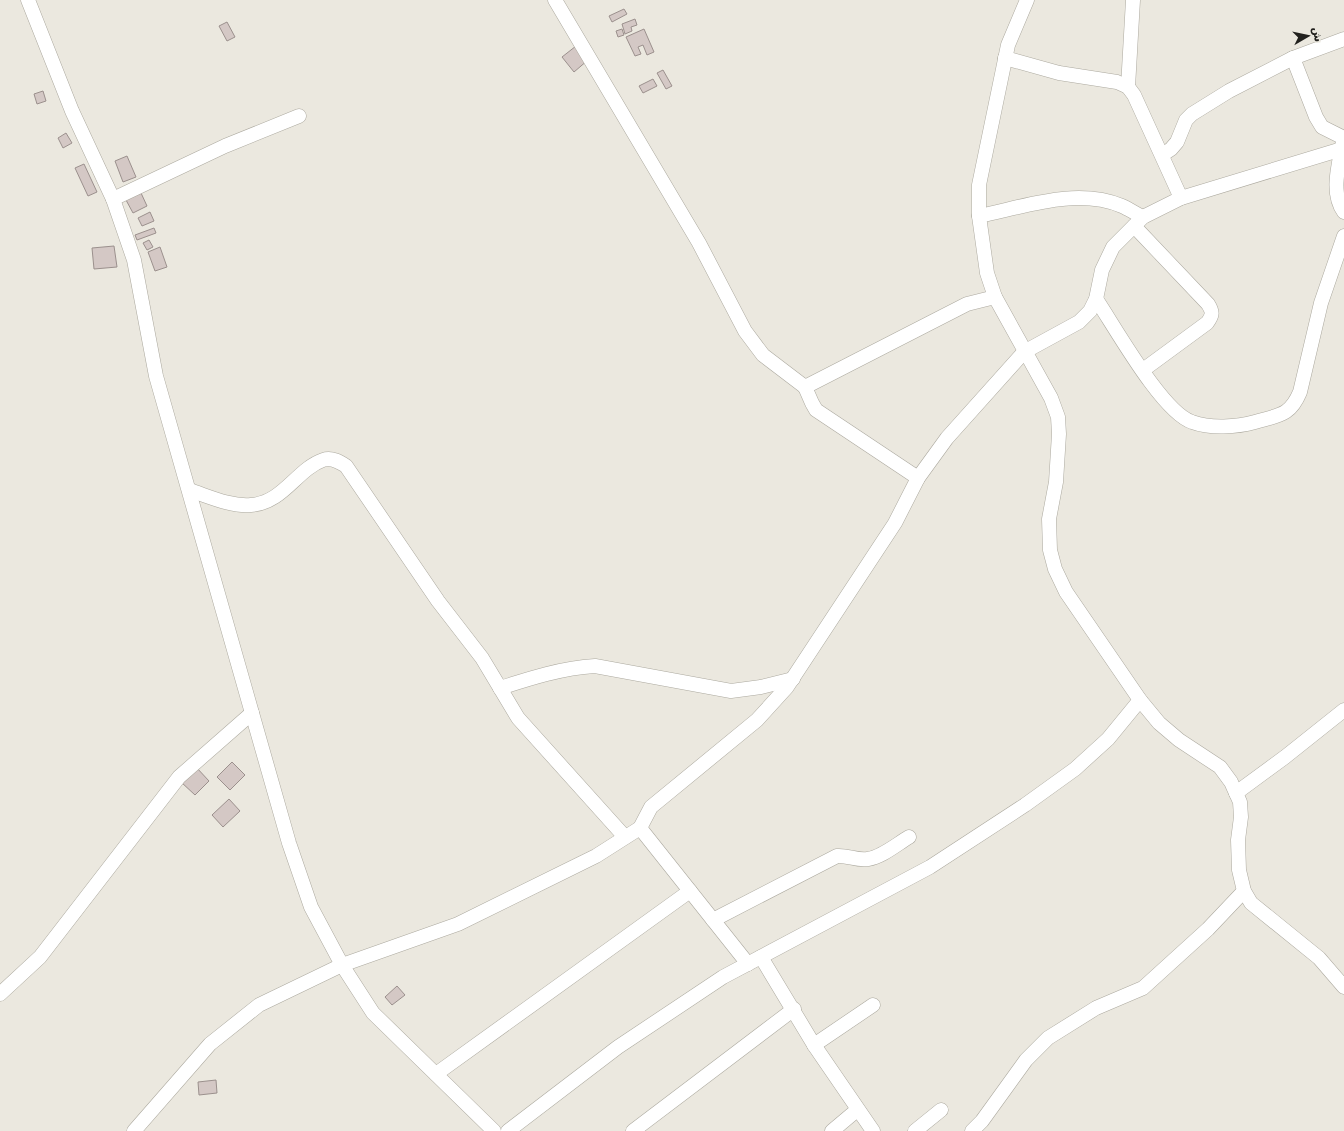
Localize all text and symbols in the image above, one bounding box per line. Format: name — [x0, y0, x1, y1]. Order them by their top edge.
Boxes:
north arrow — [1288, 16, 1328, 56]
text: ش — [1310, 26, 1325, 43]

